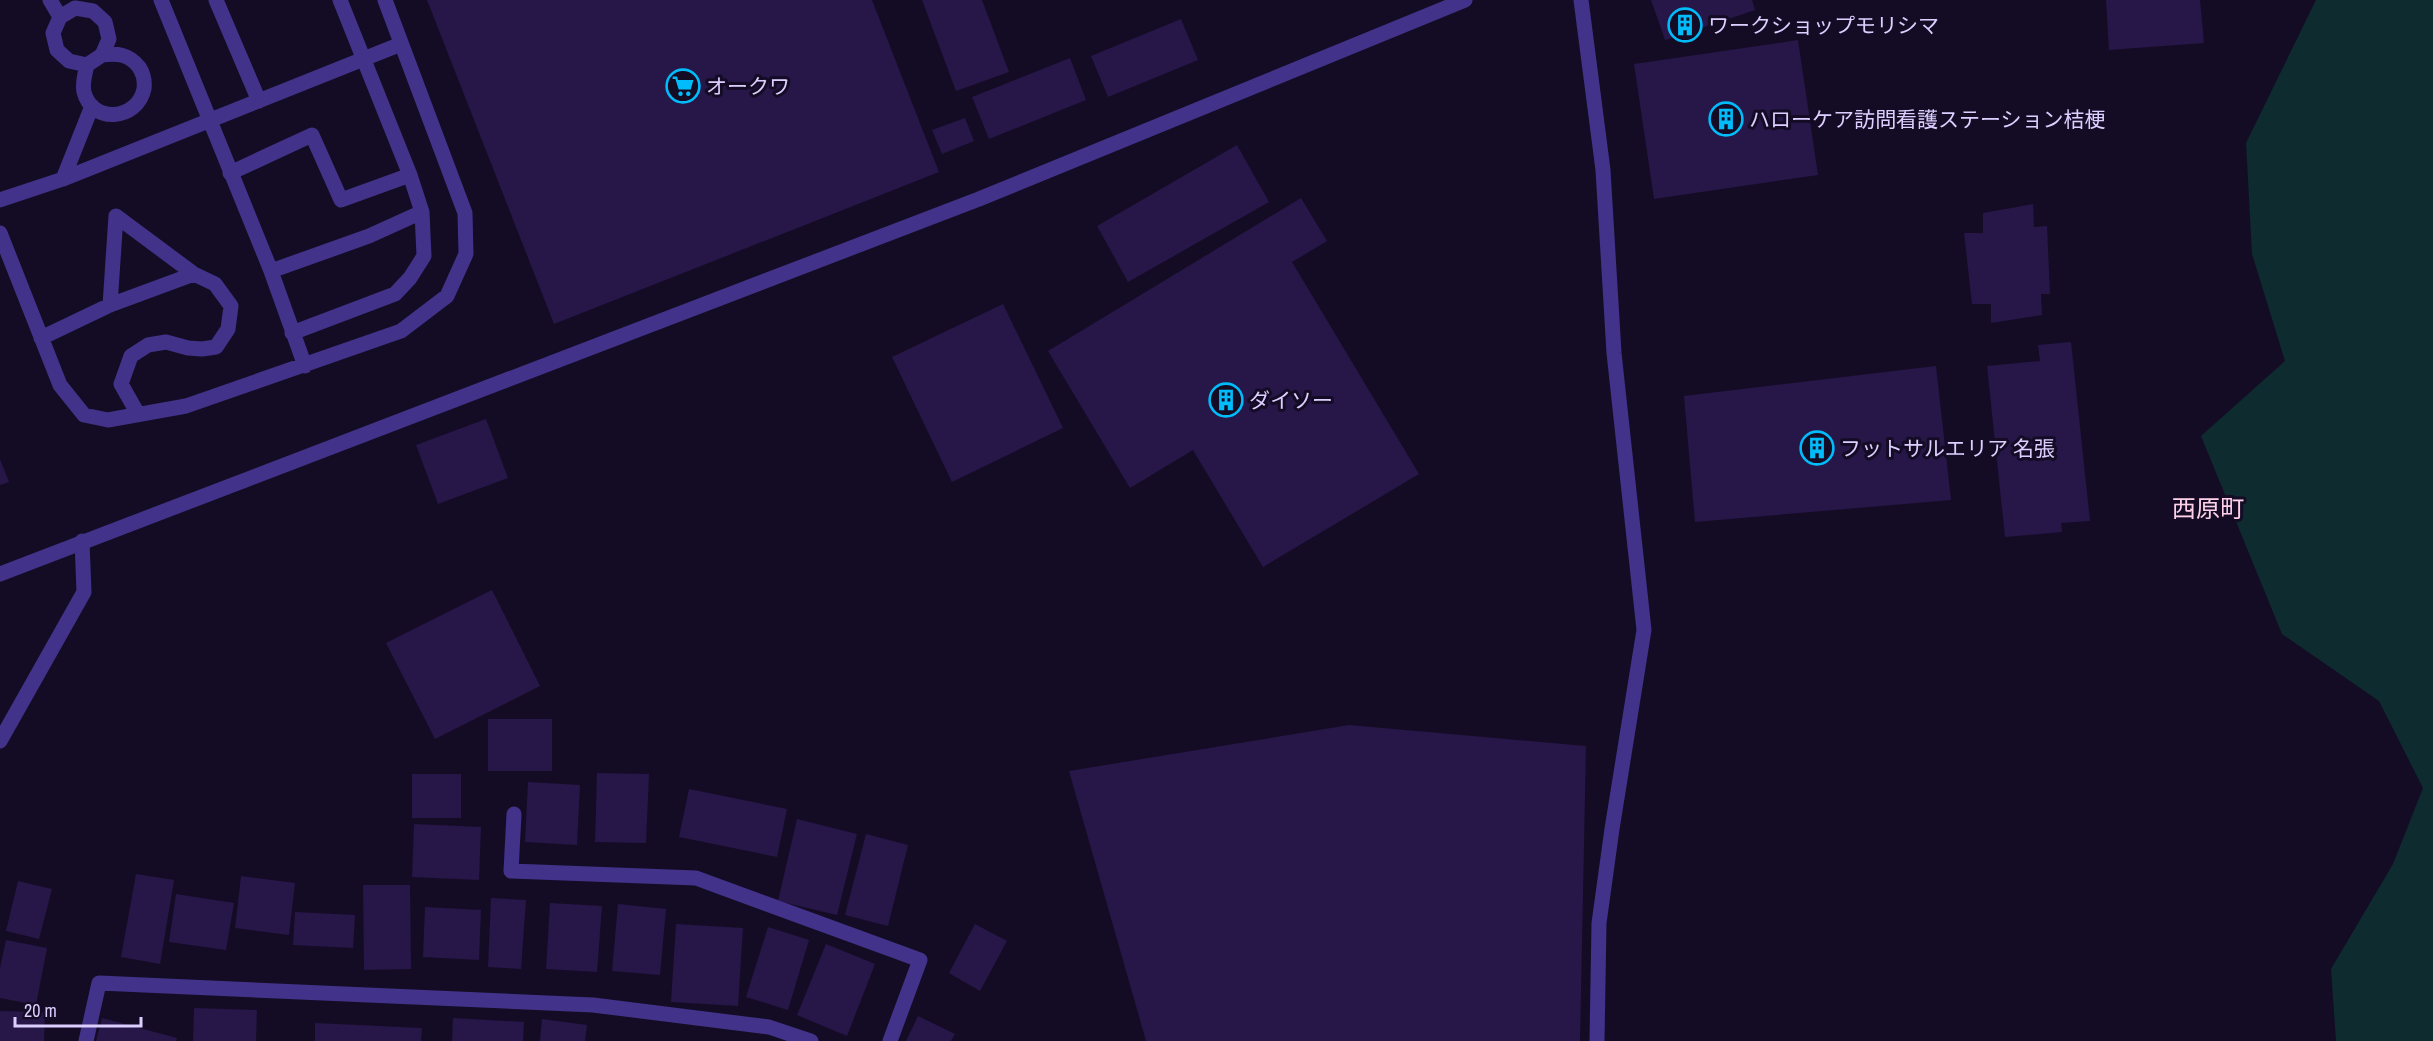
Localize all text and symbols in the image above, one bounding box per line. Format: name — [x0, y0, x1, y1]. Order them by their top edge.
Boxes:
building icon: ワークショップモリシマ — [1667, 7, 1703, 43]
place label: ワークショップモリシマ — [1708, 11, 1939, 40]
supermarket icon: オークワ — [665, 68, 701, 104]
place label: オークワ — [706, 72, 790, 101]
building icon: ハローケア訪問看護ステーション桔梗 — [1708, 101, 1744, 137]
place label: ハローケア訪問看護ステーション桔梗 — [1749, 105, 2106, 134]
building icon: ダイソー — [1208, 382, 1244, 418]
place label: ダイソー — [1249, 386, 1333, 415]
building icon: フットサルエリア 名張 — [1799, 430, 1835, 466]
place label: フットサルエリア 名張 — [1840, 434, 2055, 463]
district label: 西原町 — [2172, 492, 2244, 524]
scale bar — [15, 990, 141, 1028]
text: 20 m — [24, 998, 57, 1023]

